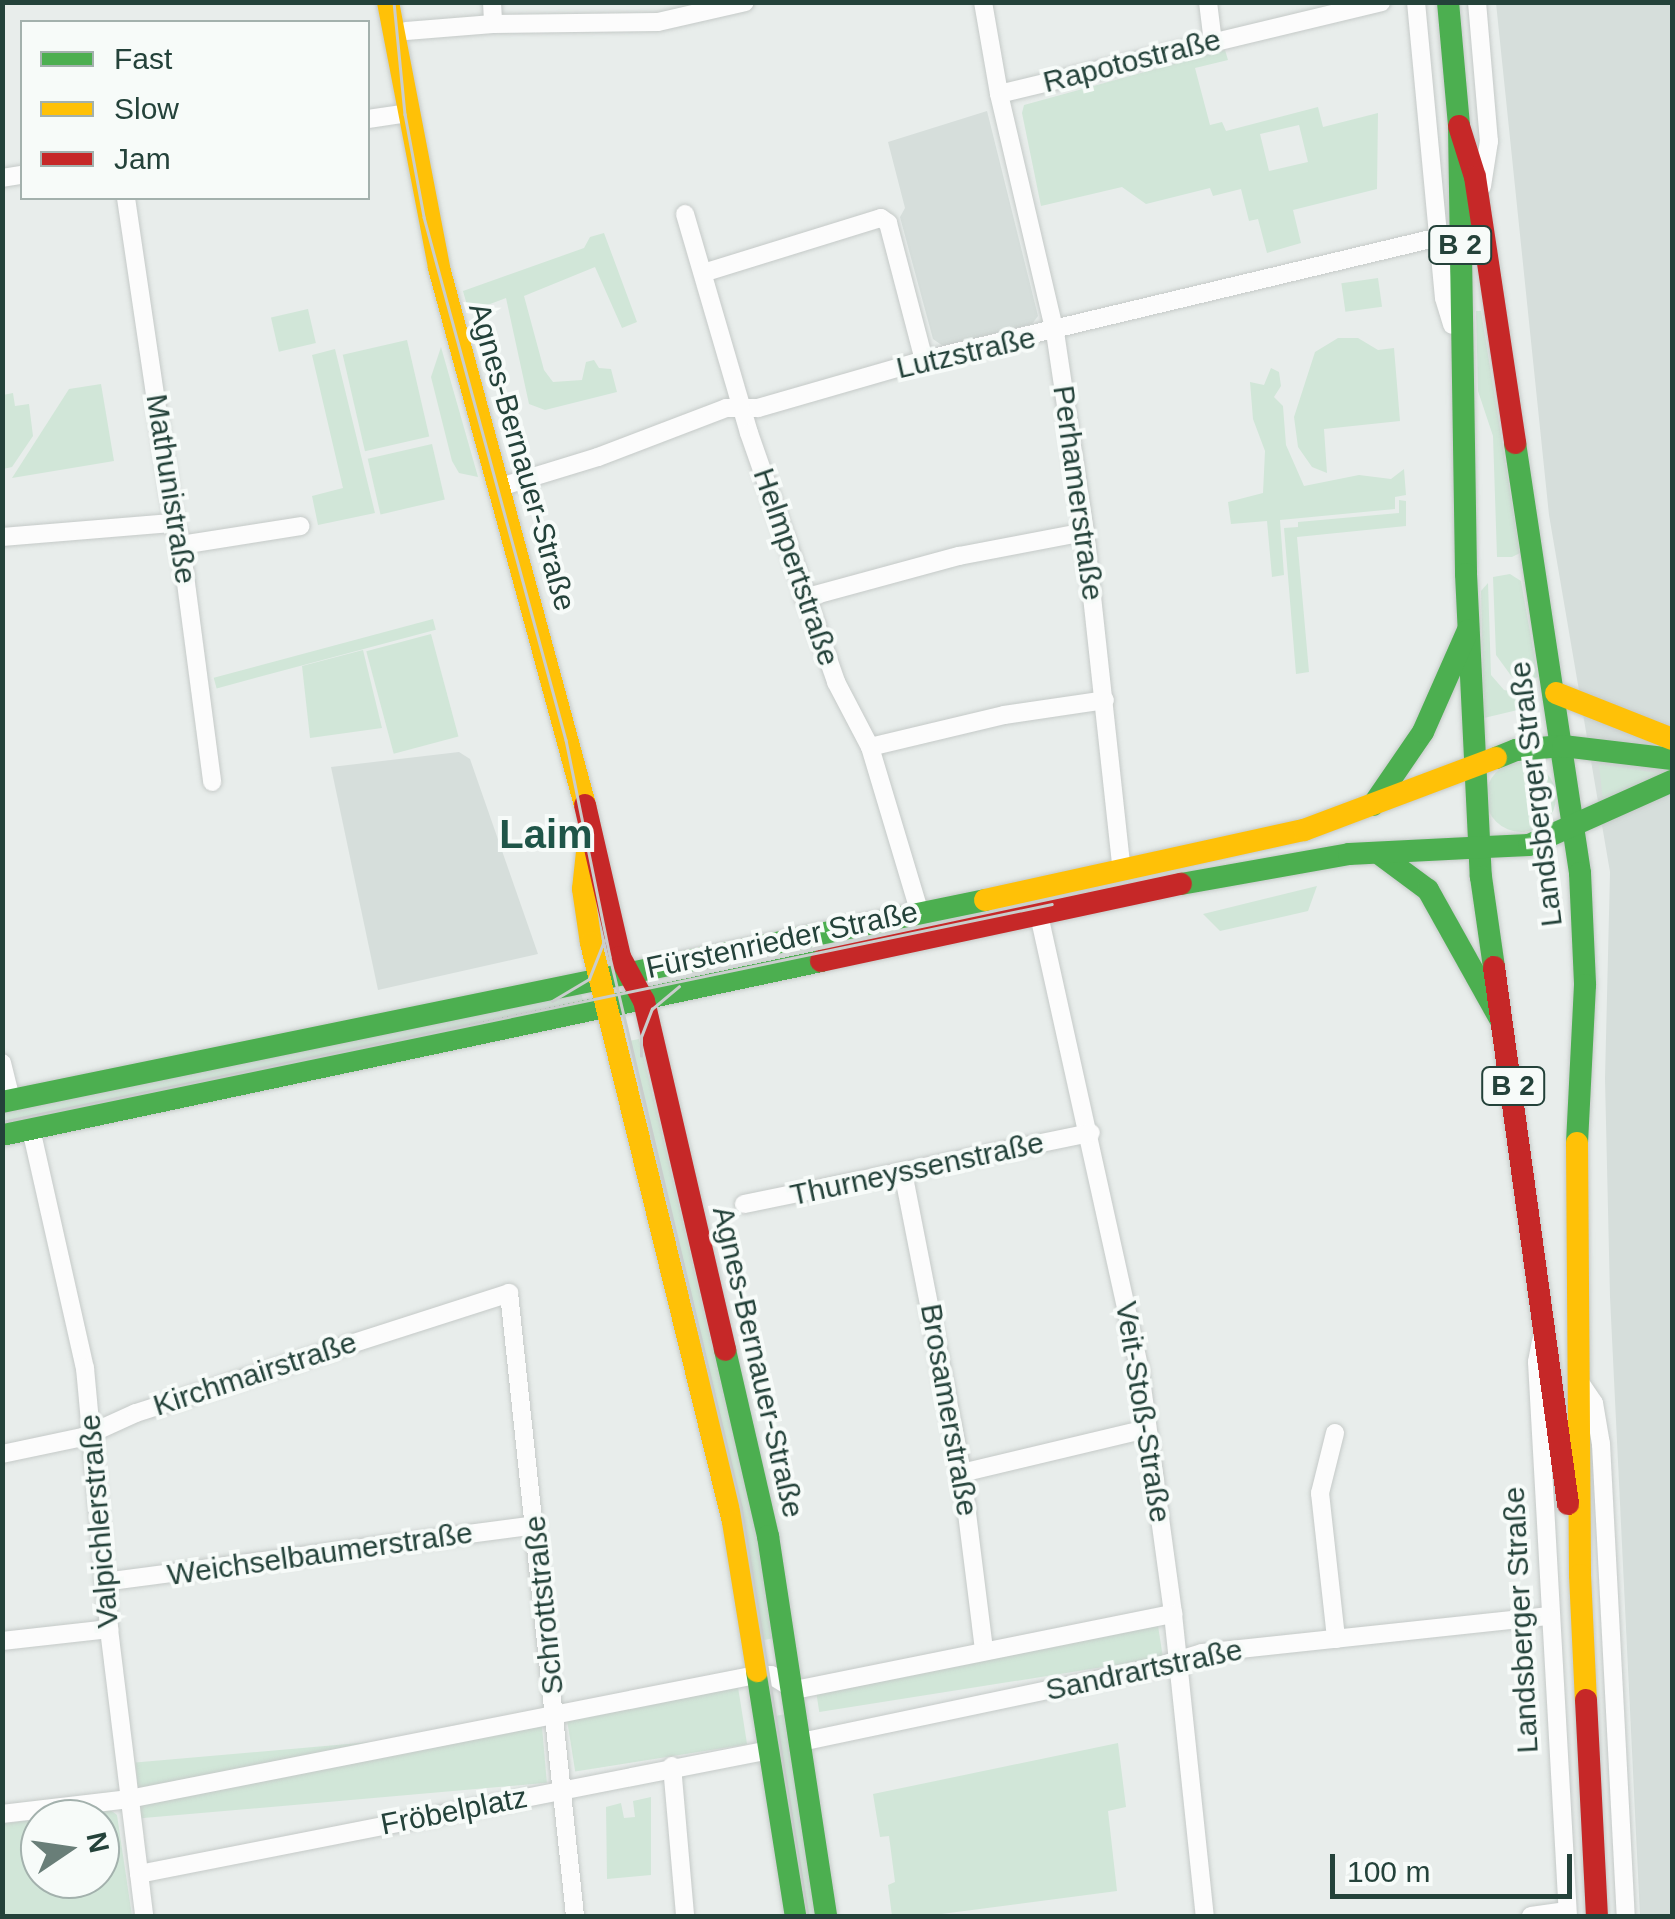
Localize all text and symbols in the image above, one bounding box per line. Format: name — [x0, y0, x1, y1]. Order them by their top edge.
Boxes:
legend — [20, 20, 370, 200]
street label: Rapotostraße — [1039, 22, 1225, 100]
text: Fast — [114, 42, 172, 75]
text: Slow — [114, 92, 179, 125]
text: Jam — [114, 142, 171, 175]
road number: B 2 — [1428, 222, 1492, 268]
street label: Agnes-Bernauer-Straße — [461, 299, 583, 615]
street label: Lutzstraße — [893, 320, 1039, 386]
street label: Perhamerstraße — [1045, 383, 1111, 603]
street label: Mathunistraße — [138, 391, 204, 587]
street label: Helmpertstraße — [745, 463, 847, 671]
street label: Landsberger Straße — [1502, 659, 1570, 929]
district label: Laim — [499, 810, 593, 858]
street label: Fürstenrieder Straße — [643, 894, 921, 986]
road number: B 2 — [1480, 1063, 1546, 1109]
street label: Thurneyssenstraße — [787, 1125, 1047, 1213]
street label: Agnes-Bernauer-Straße — [705, 1203, 811, 1521]
street label: Veit-Stoß-Straße — [1108, 1299, 1178, 1525]
street label: Brosamerstraße — [913, 1301, 985, 1519]
street label: Kirchmairstraße — [149, 1324, 361, 1424]
street label: Valpichlerstraße — [72, 1413, 126, 1629]
street label: Landsberger Straße — [1496, 1486, 1546, 1754]
street label: Schrottstraße — [517, 1514, 571, 1696]
street label: Weichselbaumerstraße — [165, 1515, 475, 1593]
street label: Sandrartstraße — [1042, 1632, 1246, 1708]
street label: Fröbelplatz — [378, 1779, 530, 1843]
north arrow — [20, 1799, 120, 1899]
text: N — [80, 1829, 115, 1856]
scale bar — [1335, 1834, 1578, 1896]
text: 100 m — [1347, 1855, 1430, 1888]

